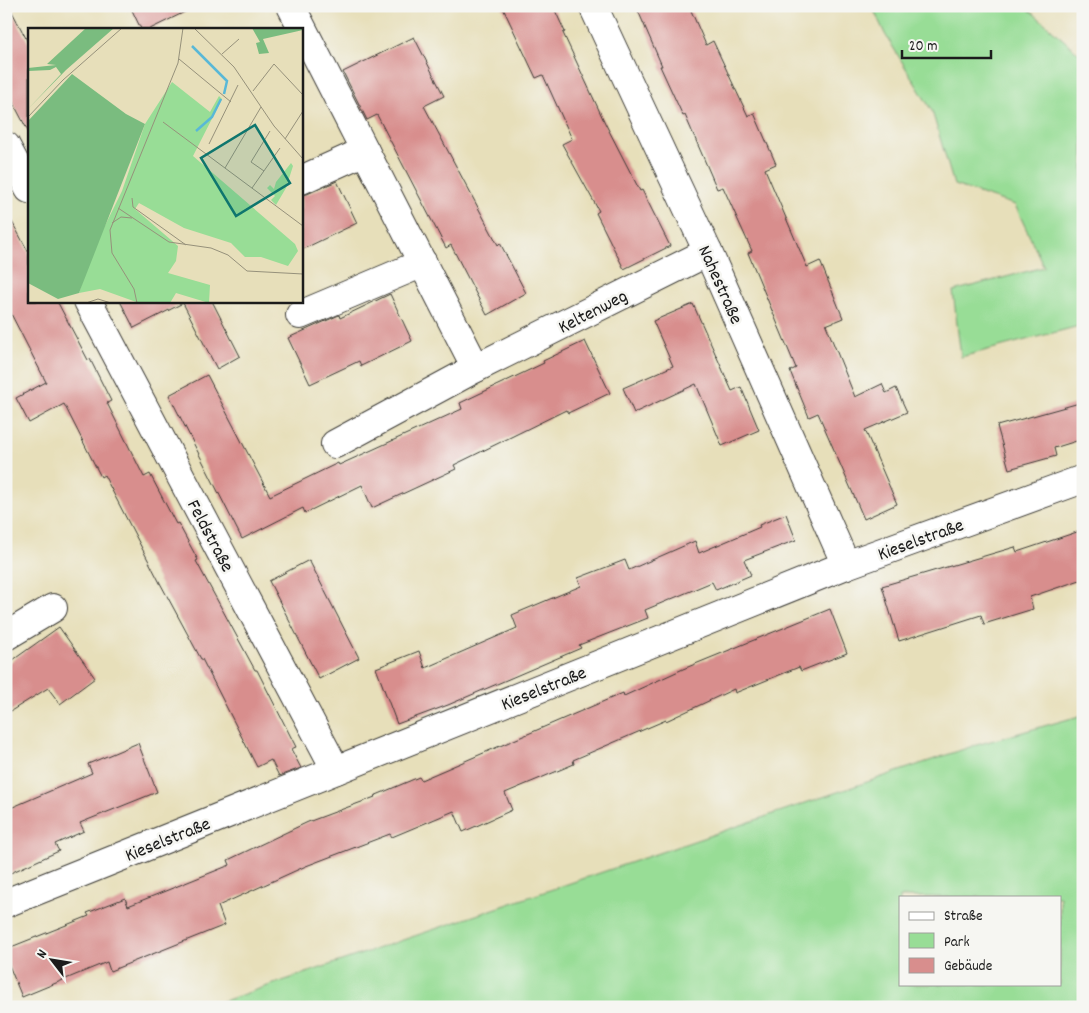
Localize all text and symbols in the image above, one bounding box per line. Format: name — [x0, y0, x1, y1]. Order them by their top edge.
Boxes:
inset map — [28, 28, 302, 302]
scale bar — [902, 28, 990, 60]
text: 20 m — [909, 36, 937, 58]
street label: Nahestraße — [689, 242, 748, 329]
street label: Keltenweg — [554, 284, 633, 342]
street label: Feldstraße — [179, 496, 239, 578]
street label: Kieselstraße — [874, 513, 968, 569]
street label: Kieselstraße — [498, 661, 591, 720]
street label: Kieselstraße — [122, 812, 215, 871]
legend — [899, 896, 1062, 986]
text: Straße — [944, 906, 983, 928]
text: Park — [944, 932, 970, 954]
north arrow — [28, 936, 78, 986]
text: N — [32, 946, 53, 962]
text: Gebäude — [944, 956, 993, 978]

